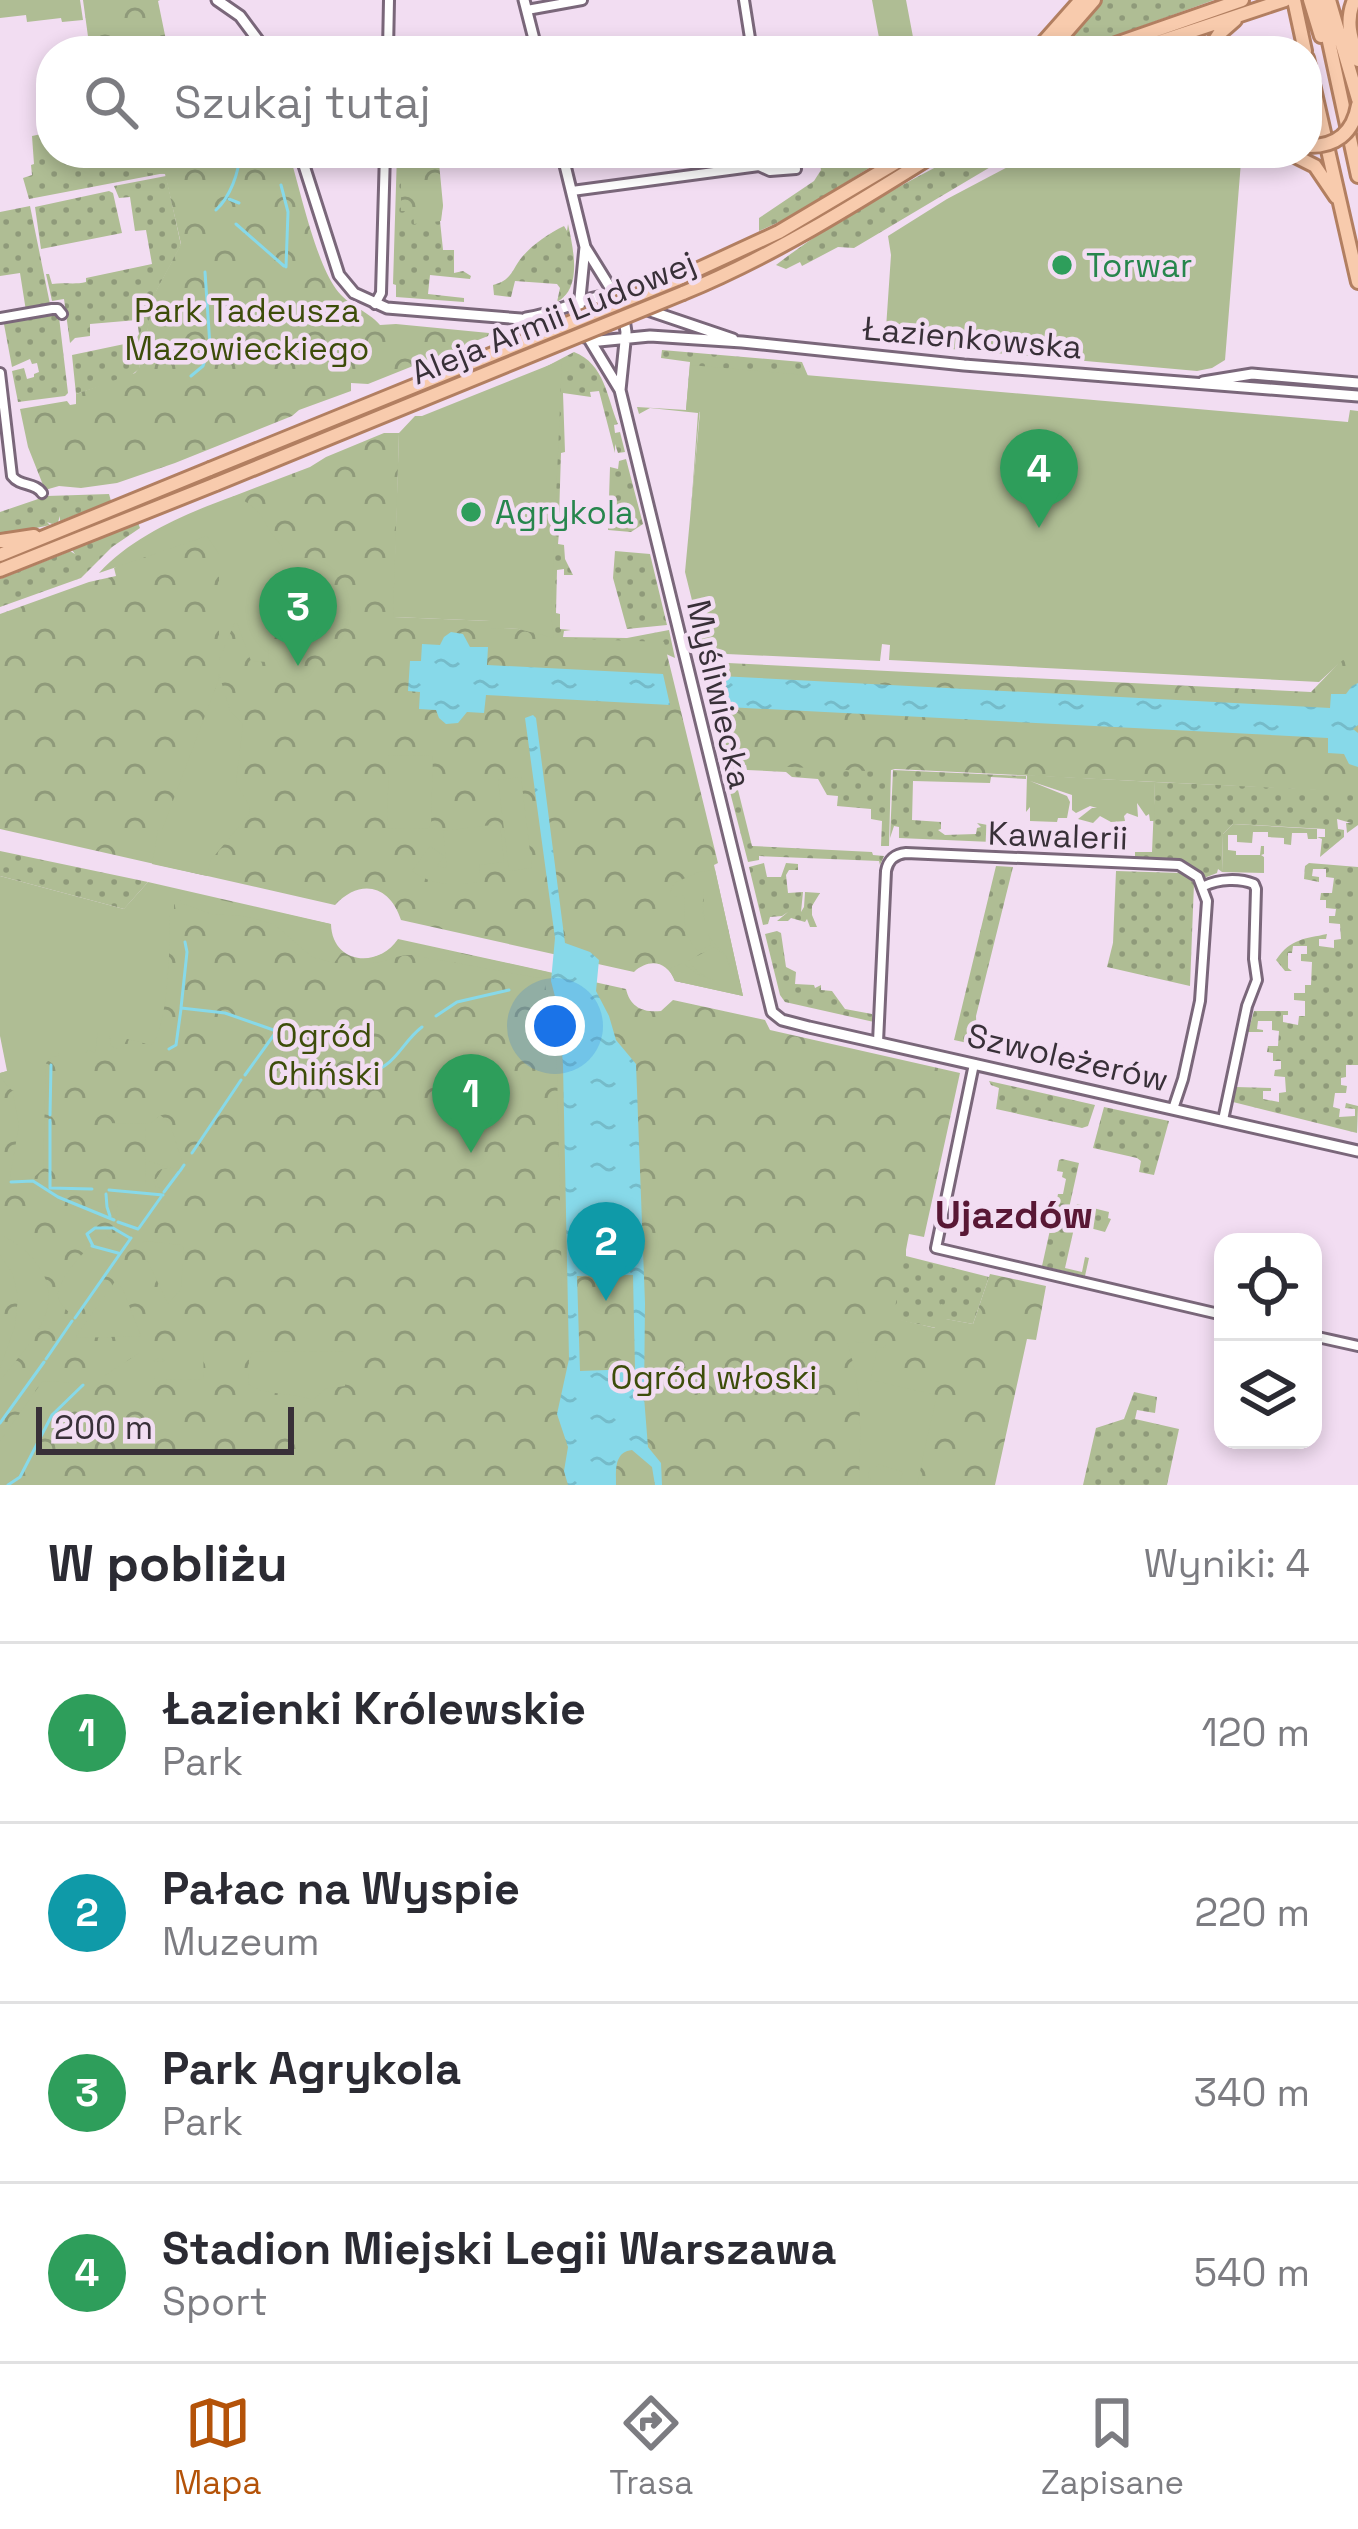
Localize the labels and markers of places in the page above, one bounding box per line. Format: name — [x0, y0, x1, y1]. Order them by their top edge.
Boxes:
place label: Torwar — [1086, 245, 1193, 287]
marker: Torwar — [1049, 252, 1075, 278]
pin: 4 — [1000, 429, 1078, 528]
place label: Agrykola — [495, 492, 634, 534]
marker: Agrykola — [458, 499, 484, 525]
pin: 3 — [259, 567, 337, 666]
pin: 1 — [432, 1054, 510, 1153]
pin: 2 — [567, 1202, 645, 1301]

